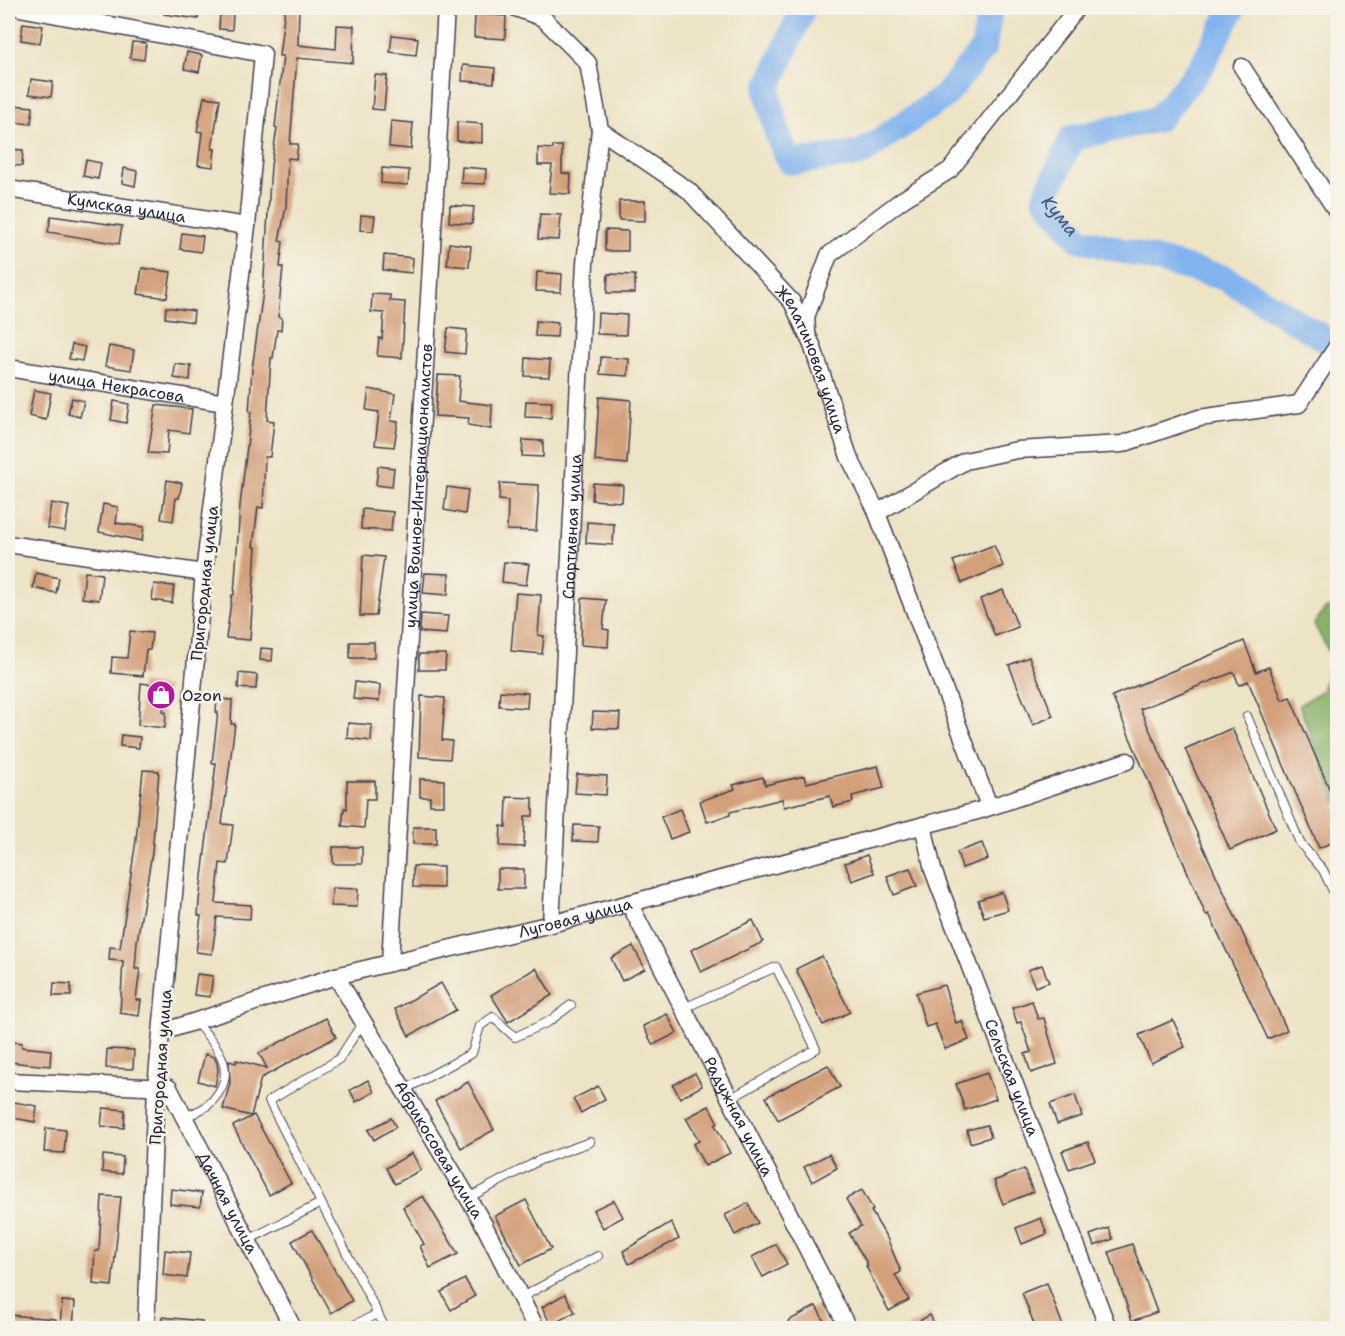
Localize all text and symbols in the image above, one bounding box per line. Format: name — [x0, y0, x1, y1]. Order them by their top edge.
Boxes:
street label: Кумская улица — [66, 188, 187, 227]
water label: Кума — [1036, 191, 1084, 242]
street label: Желатиновая улица — [771, 281, 850, 436]
street label: улица Воинов-Интернационалистов — [400, 343, 437, 629]
street label: улица Некрасова — [47, 365, 186, 407]
street label: Спортивная улица — [558, 453, 586, 600]
street label: Пригородная улица — [186, 504, 223, 662]
shop icon: Ozon — [145, 679, 177, 711]
place label: Ozon — [182, 685, 222, 706]
street label: Луговая улица — [516, 893, 634, 943]
street label: Пригородная улица — [145, 988, 176, 1146]
street label: Сельская улица — [980, 1016, 1044, 1139]
street label: Радужная улица — [699, 1053, 778, 1180]
street label: Абрикосовая улица — [390, 1077, 488, 1223]
street label: Дачная улица — [193, 1148, 263, 1257]

